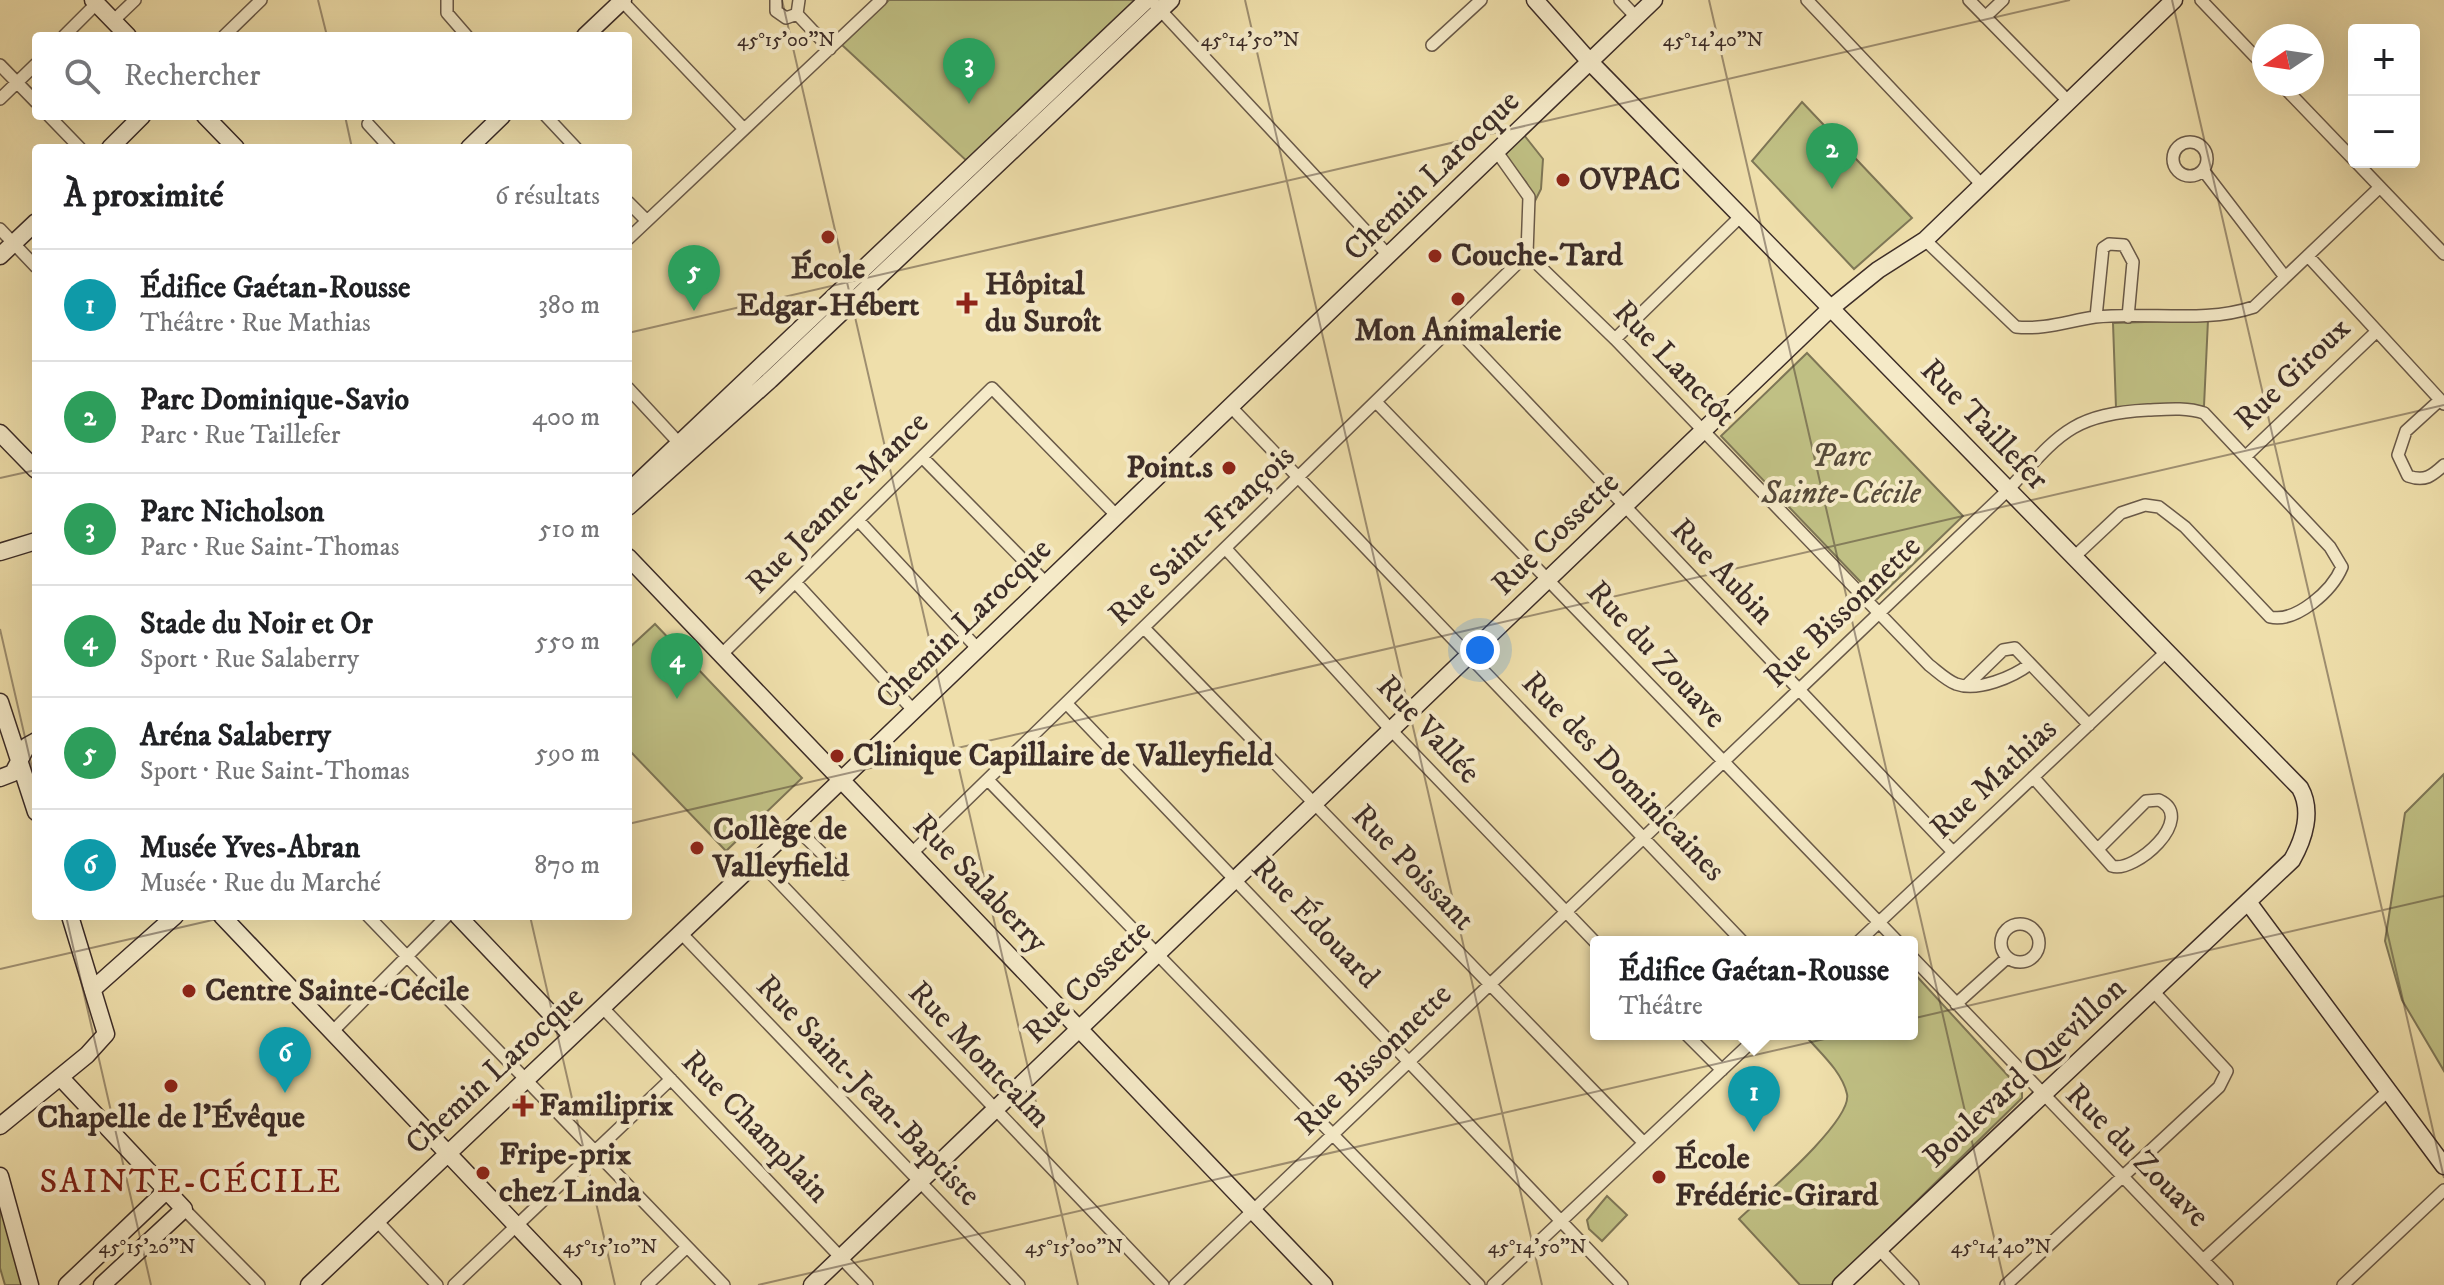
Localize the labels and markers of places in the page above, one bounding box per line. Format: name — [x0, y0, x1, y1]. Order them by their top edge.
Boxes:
pin: 3 — [943, 38, 995, 104]
pin: 2 — [1806, 123, 1858, 189]
place label: OVPAC — [1579, 160, 1681, 200]
marker: OVPAC — [1554, 171, 1572, 189]
marker: École Edgar-Hébert — [819, 228, 837, 246]
place label: Couche-Tard — [1451, 236, 1624, 276]
pin: 5 — [668, 245, 720, 311]
marker: Couche-Tard — [1426, 247, 1444, 265]
place label: École Edgar-Hébert — [737, 249, 920, 326]
place label: Hôpital du Suroît — [985, 265, 1102, 342]
marker: Mon Animalerie — [1449, 290, 1467, 308]
marker: Hôpital du Suroît — [956, 292, 978, 314]
place label: Mon Animalerie — [1354, 311, 1562, 351]
place label: Point.s — [1126, 448, 1213, 488]
marker: Point.s — [1220, 459, 1238, 477]
pin: 4 — [651, 633, 703, 699]
place label: Clinique Capillaire de Valleyfield — [853, 736, 1274, 776]
marker: Clinique Capillaire de Valleyfield — [828, 747, 846, 765]
place label: Collège de Valleyfield — [711, 810, 850, 887]
marker: Collège de Valleyfield — [688, 839, 706, 857]
place label: Centre Sainte-Cécile — [205, 971, 469, 1011]
marker: Centre Sainte-Cécile — [180, 982, 198, 1000]
pin: 6 — [259, 1027, 311, 1093]
pin: 1 — [1728, 1066, 1780, 1132]
marker: Chapelle de l'Évêque — [162, 1077, 180, 1095]
place label: Familiprix — [539, 1086, 674, 1126]
marker: Familiprix — [514, 1097, 532, 1115]
place label: Chapelle de l'Évêque — [37, 1098, 305, 1138]
place label: Fripe-prix chez Linda — [499, 1135, 641, 1212]
place label: École Frédéric-Girard — [1675, 1139, 1879, 1216]
marker: Fripe-prix chez Linda — [474, 1164, 492, 1182]
marker: École Frédéric-Girard — [1650, 1168, 1668, 1186]

